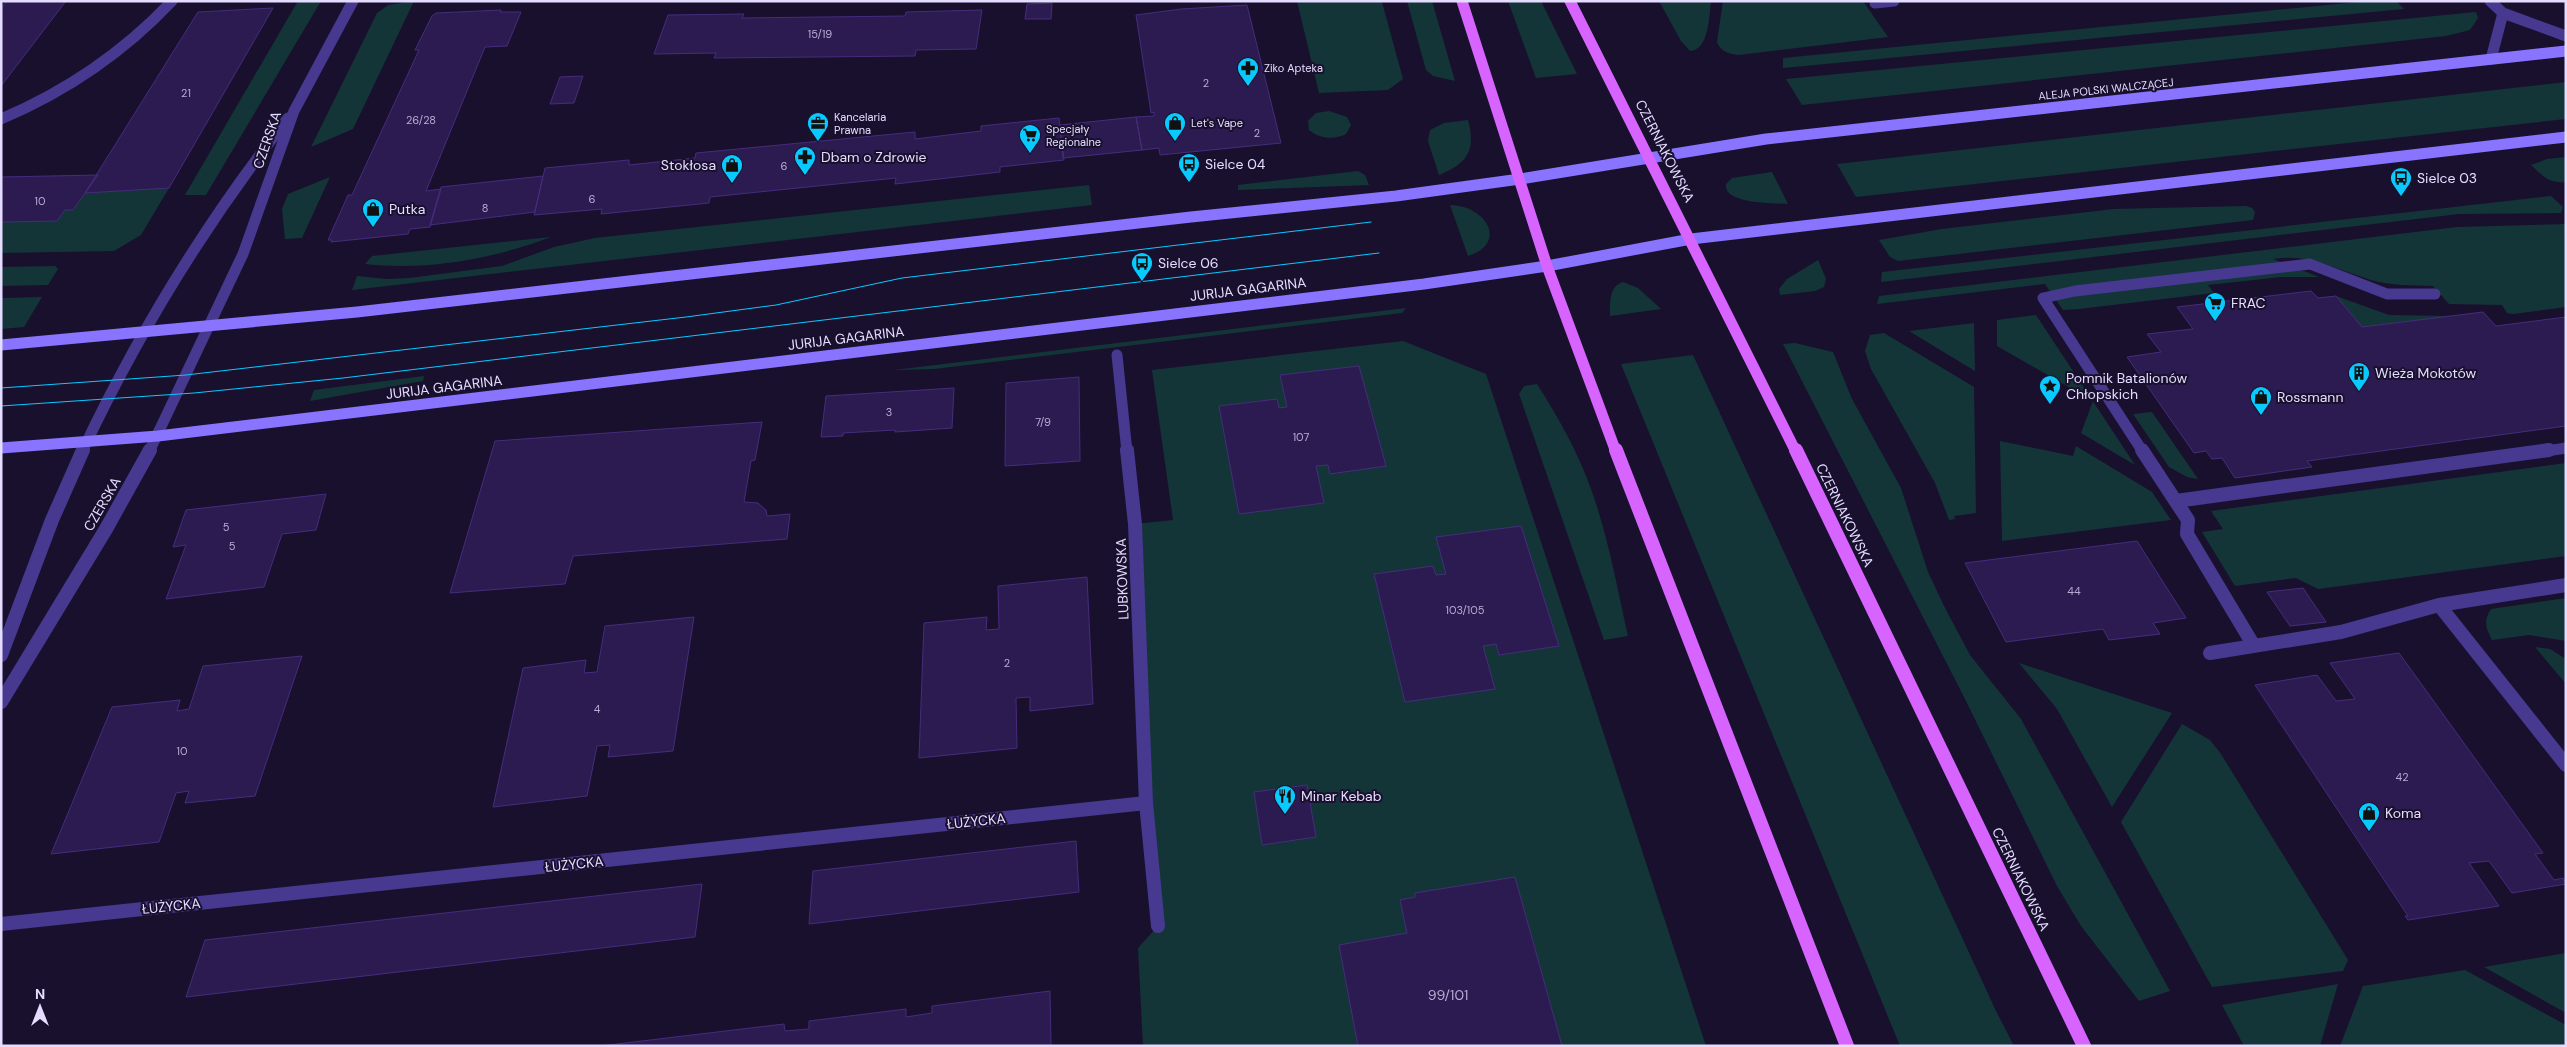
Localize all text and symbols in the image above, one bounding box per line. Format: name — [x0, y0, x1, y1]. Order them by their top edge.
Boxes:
house number: 15/19 — [808, 27, 832, 41]
pharmacy icon: Ziko Apteka — [1236, 56, 1260, 87]
place label: Ziko Apteka — [1264, 61, 1323, 75]
street label: ALEJA POLSKI WALCZĄCEJ — [2038, 75, 2174, 103]
house number: 2 — [1203, 76, 1209, 90]
house number: 21 — [181, 86, 191, 100]
street label: CZERNIAKOWSKA — [1631, 97, 1699, 205]
street label: CZERSKA — [249, 109, 285, 171]
place label: Kancelaria Prawna — [834, 110, 886, 137]
office icon: Kancelaria Prawna — [806, 111, 830, 142]
shop icon: Let's Vape — [1163, 111, 1187, 142]
house number: 26/28 — [406, 113, 436, 127]
place label: Let's Vape — [1191, 116, 1243, 130]
place label: Specjały Regionalne — [1046, 122, 1101, 149]
supermarket icon: Specjały Regionalne — [1018, 123, 1042, 154]
house number: 2 — [1254, 126, 1260, 140]
pharmacy icon: Dbam o Zdrowie — [793, 145, 817, 176]
place label: Dbam o Zdrowie — [821, 148, 927, 166]
bus stop icon: Sielce 04 — [1177, 152, 1201, 183]
shop icon: Stokłosa — [720, 153, 744, 184]
place label: Sielce 04 — [1205, 155, 1266, 173]
place label: Stokłosa — [661, 156, 716, 174]
house number: 6 — [781, 159, 788, 173]
bus stop icon: Sielce 03 — [2389, 166, 2413, 197]
place label: Sielce 03 — [2417, 169, 2477, 187]
house number: 6 — [589, 192, 596, 206]
house number: 10 — [35, 194, 45, 208]
shop icon: Putka — [361, 197, 385, 228]
place label: Putka — [389, 200, 425, 218]
house number: 8 — [482, 201, 488, 215]
bus stop icon: Sielce 06 — [1130, 251, 1154, 282]
place label: Sielce 06 — [1158, 254, 1219, 272]
street label: JURIJA GAGARINA — [1189, 273, 1307, 305]
supermarket icon: FRAC — [2203, 291, 2227, 322]
place label: FRAC — [2231, 294, 2266, 312]
street label: JURIJA GAGARINA — [787, 322, 905, 354]
building icon: Wieża Mokotów — [2347, 361, 2371, 392]
place label: Wieża Mokotów — [2375, 364, 2477, 382]
place label: Pomnik Batalionów Chłopskich — [2066, 369, 2187, 403]
street label: JURIJA GAGARINA — [385, 371, 503, 403]
place icon: Pomnik Batalionów Chłopskich — [2038, 374, 2062, 405]
shop icon: Rossmann — [2249, 385, 2273, 416]
place label: Rossmann — [2277, 388, 2343, 406]
house number: 3 — [886, 405, 892, 419]
house number: 7/9 — [1035, 415, 1051, 429]
house number: 107 — [1293, 430, 1309, 444]
street label: CZERNIAKOWSKA — [1812, 460, 1878, 570]
street label: CZERSKA — [79, 474, 125, 534]
house number: 5 — [223, 520, 230, 534]
street label: LUBKOWSKA — [1112, 538, 1132, 620]
house number: 5 — [229, 539, 236, 553]
house number: 44 — [2067, 584, 2081, 598]
house number: 103/105 — [1446, 603, 1485, 617]
house number: 2 — [1004, 656, 1010, 670]
house number: 4 — [594, 702, 601, 716]
house number: 10 — [177, 744, 187, 758]
house number: 42 — [2395, 770, 2409, 784]
restaurant icon: Minar Kebab — [1273, 784, 1297, 815]
place label: Minar Kebab — [1301, 787, 1382, 805]
shop icon: Koma — [2357, 801, 2381, 832]
place label: Koma — [2385, 804, 2421, 822]
street label: ŁUŻYCKA — [946, 809, 1006, 833]
street label: CZERNIAKOWSKA — [1988, 824, 2054, 934]
street label: ŁUŻYCKA — [544, 852, 604, 876]
street label: ŁUŻYCKA — [141, 894, 201, 918]
north arrow — [15, 982, 65, 1032]
text: N — [35, 985, 45, 1003]
house number: 99/101 — [1428, 986, 1468, 1004]

